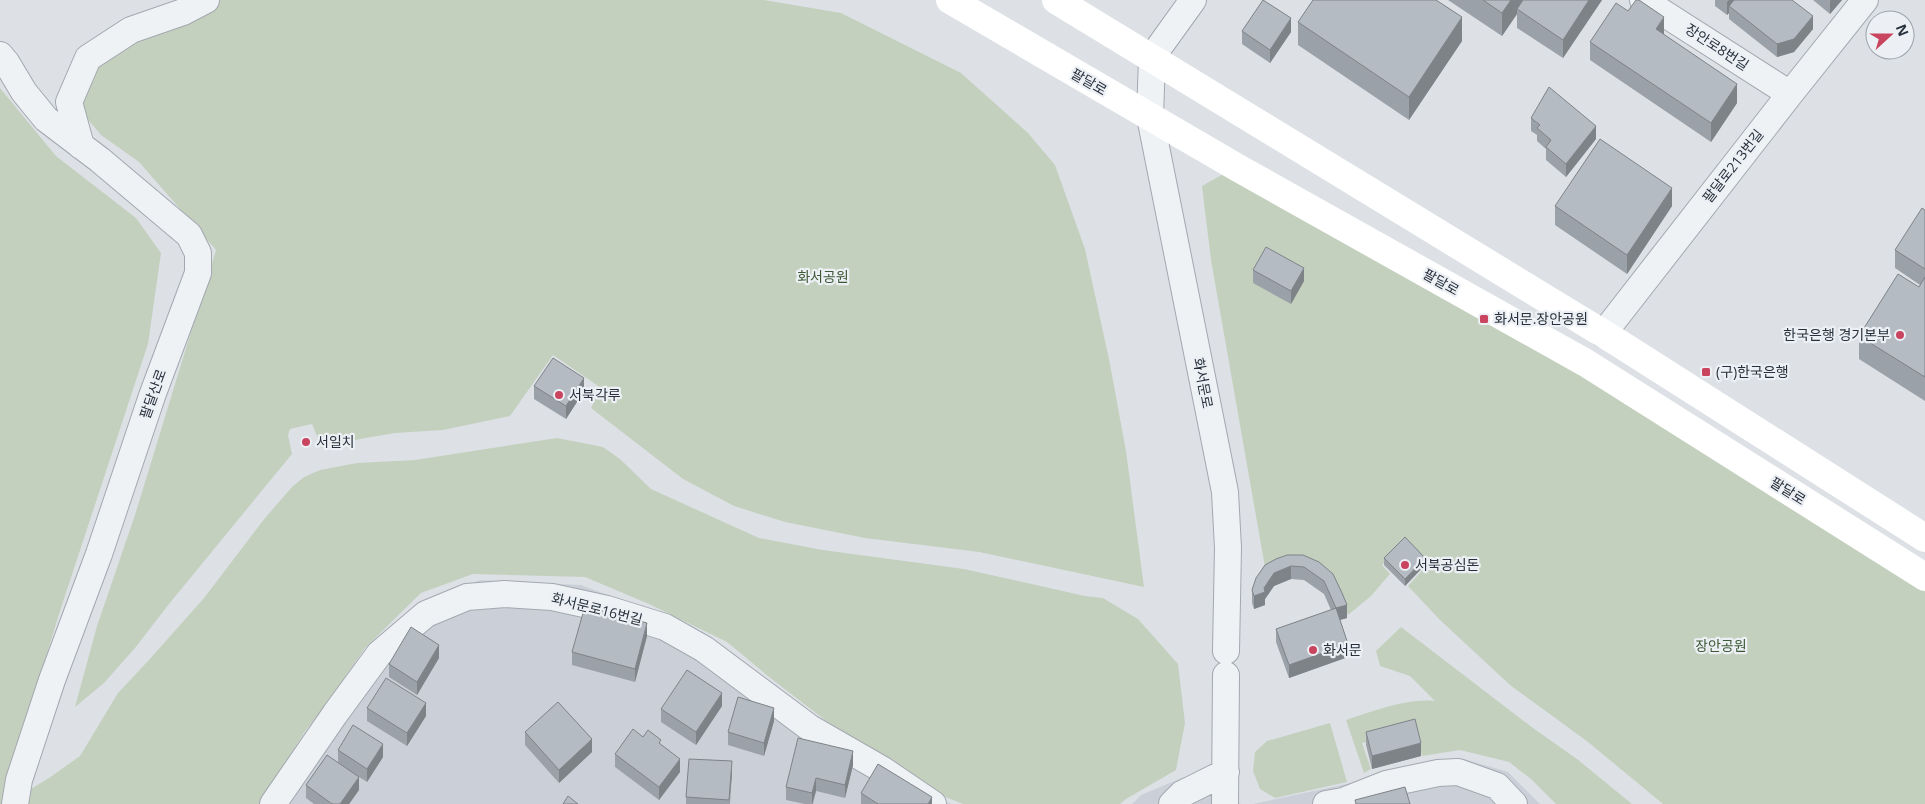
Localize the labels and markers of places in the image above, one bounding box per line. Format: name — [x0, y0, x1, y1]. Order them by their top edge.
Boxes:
place label: 화서문.장안공원 — [1494, 309, 1588, 328]
marker: 화서문.장안공원 — [1478, 313, 1490, 325]
place label: 한국은행 경기본부 — [1783, 325, 1890, 344]
marker: 한국은행 경기본부 — [1894, 329, 1906, 341]
place label: (구)한국은행 — [1716, 362, 1789, 381]
marker: (구)한국은행 — [1700, 366, 1712, 378]
place label: 서북각루 — [569, 385, 621, 404]
marker: 서북각루 — [553, 389, 565, 401]
place label: 서일치 — [316, 432, 355, 451]
marker: 서일치 — [300, 436, 312, 448]
place label: 서북공심돈 — [1415, 555, 1480, 574]
marker: 서북공심돈 — [1399, 559, 1411, 571]
place label: 화서문 — [1323, 640, 1362, 659]
marker: 화서문 — [1307, 644, 1319, 656]

